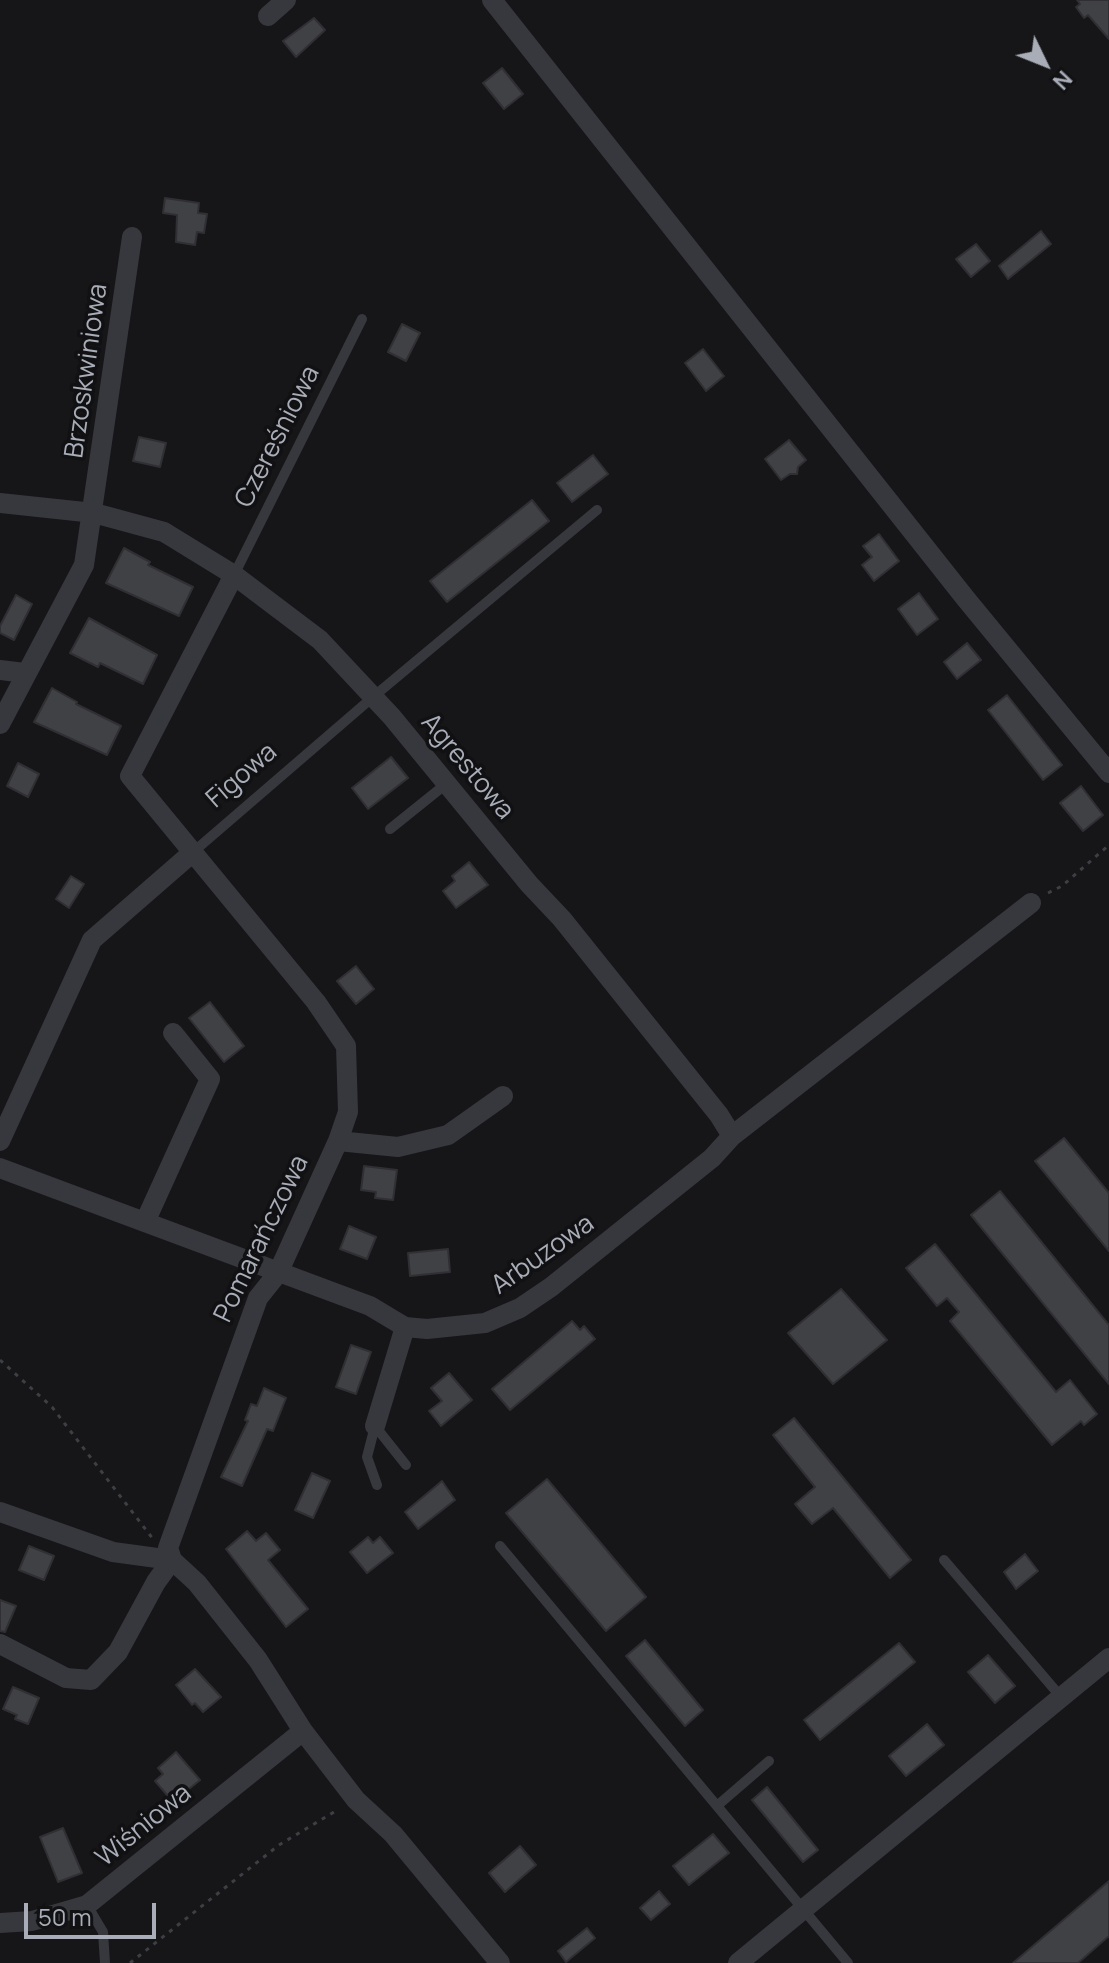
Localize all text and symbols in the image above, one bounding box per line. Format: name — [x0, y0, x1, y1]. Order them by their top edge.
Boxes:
north arrow — [1005, 24, 1085, 104]
text: N — [1046, 64, 1079, 96]
street label: Brzoskwiniowa — [59, 282, 115, 460]
street label: Czereśniowa — [229, 361, 327, 513]
street label: Agrestowa — [414, 708, 520, 826]
street label: Figowa — [200, 737, 284, 815]
street label: Pomarańczowa — [208, 1150, 316, 1328]
street label: Arbuzowa — [486, 1208, 600, 1302]
street label: Wiśniowa — [90, 1778, 198, 1874]
scale bar — [28, 1887, 160, 1937]
text: 50 m — [38, 1900, 92, 1933]

